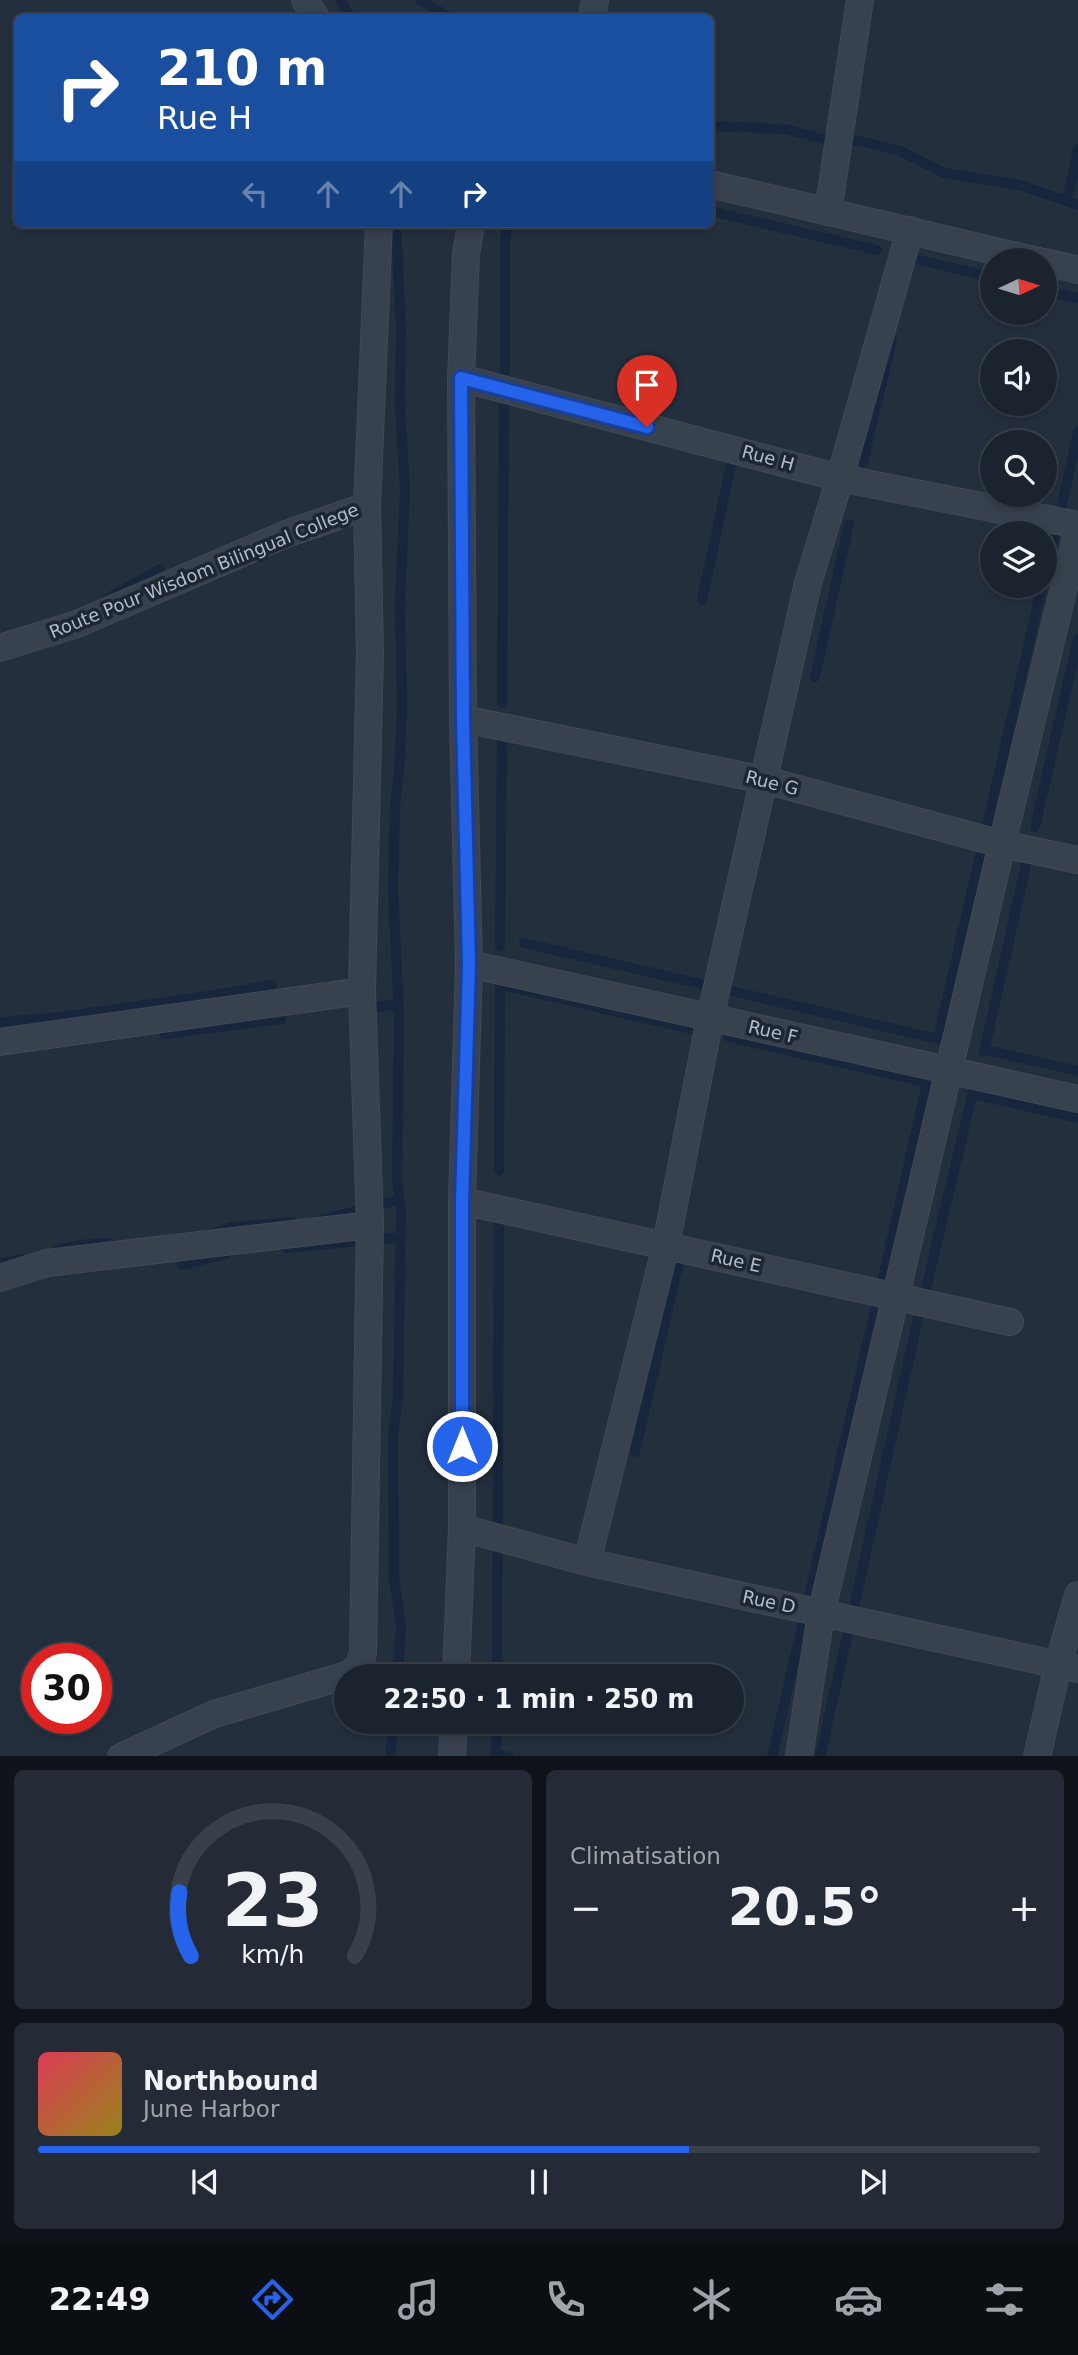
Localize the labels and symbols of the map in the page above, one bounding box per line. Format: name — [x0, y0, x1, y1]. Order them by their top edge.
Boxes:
north arrow — [980, 248, 1057, 326]
pin — [617, 355, 677, 427]
street label: Rue H — [740, 440, 797, 475]
street label: Route Pour Wisdom Bilingual College — [46, 499, 362, 642]
street label: Rue G — [743, 766, 801, 799]
street label: Rue F — [746, 1016, 800, 1047]
street label: Rue E — [709, 1245, 763, 1277]
position arrow — [425, 1409, 499, 1483]
street label: Rue D — [741, 1586, 798, 1617]
speed limit sign: 30 — [21, 1643, 112, 1734]

